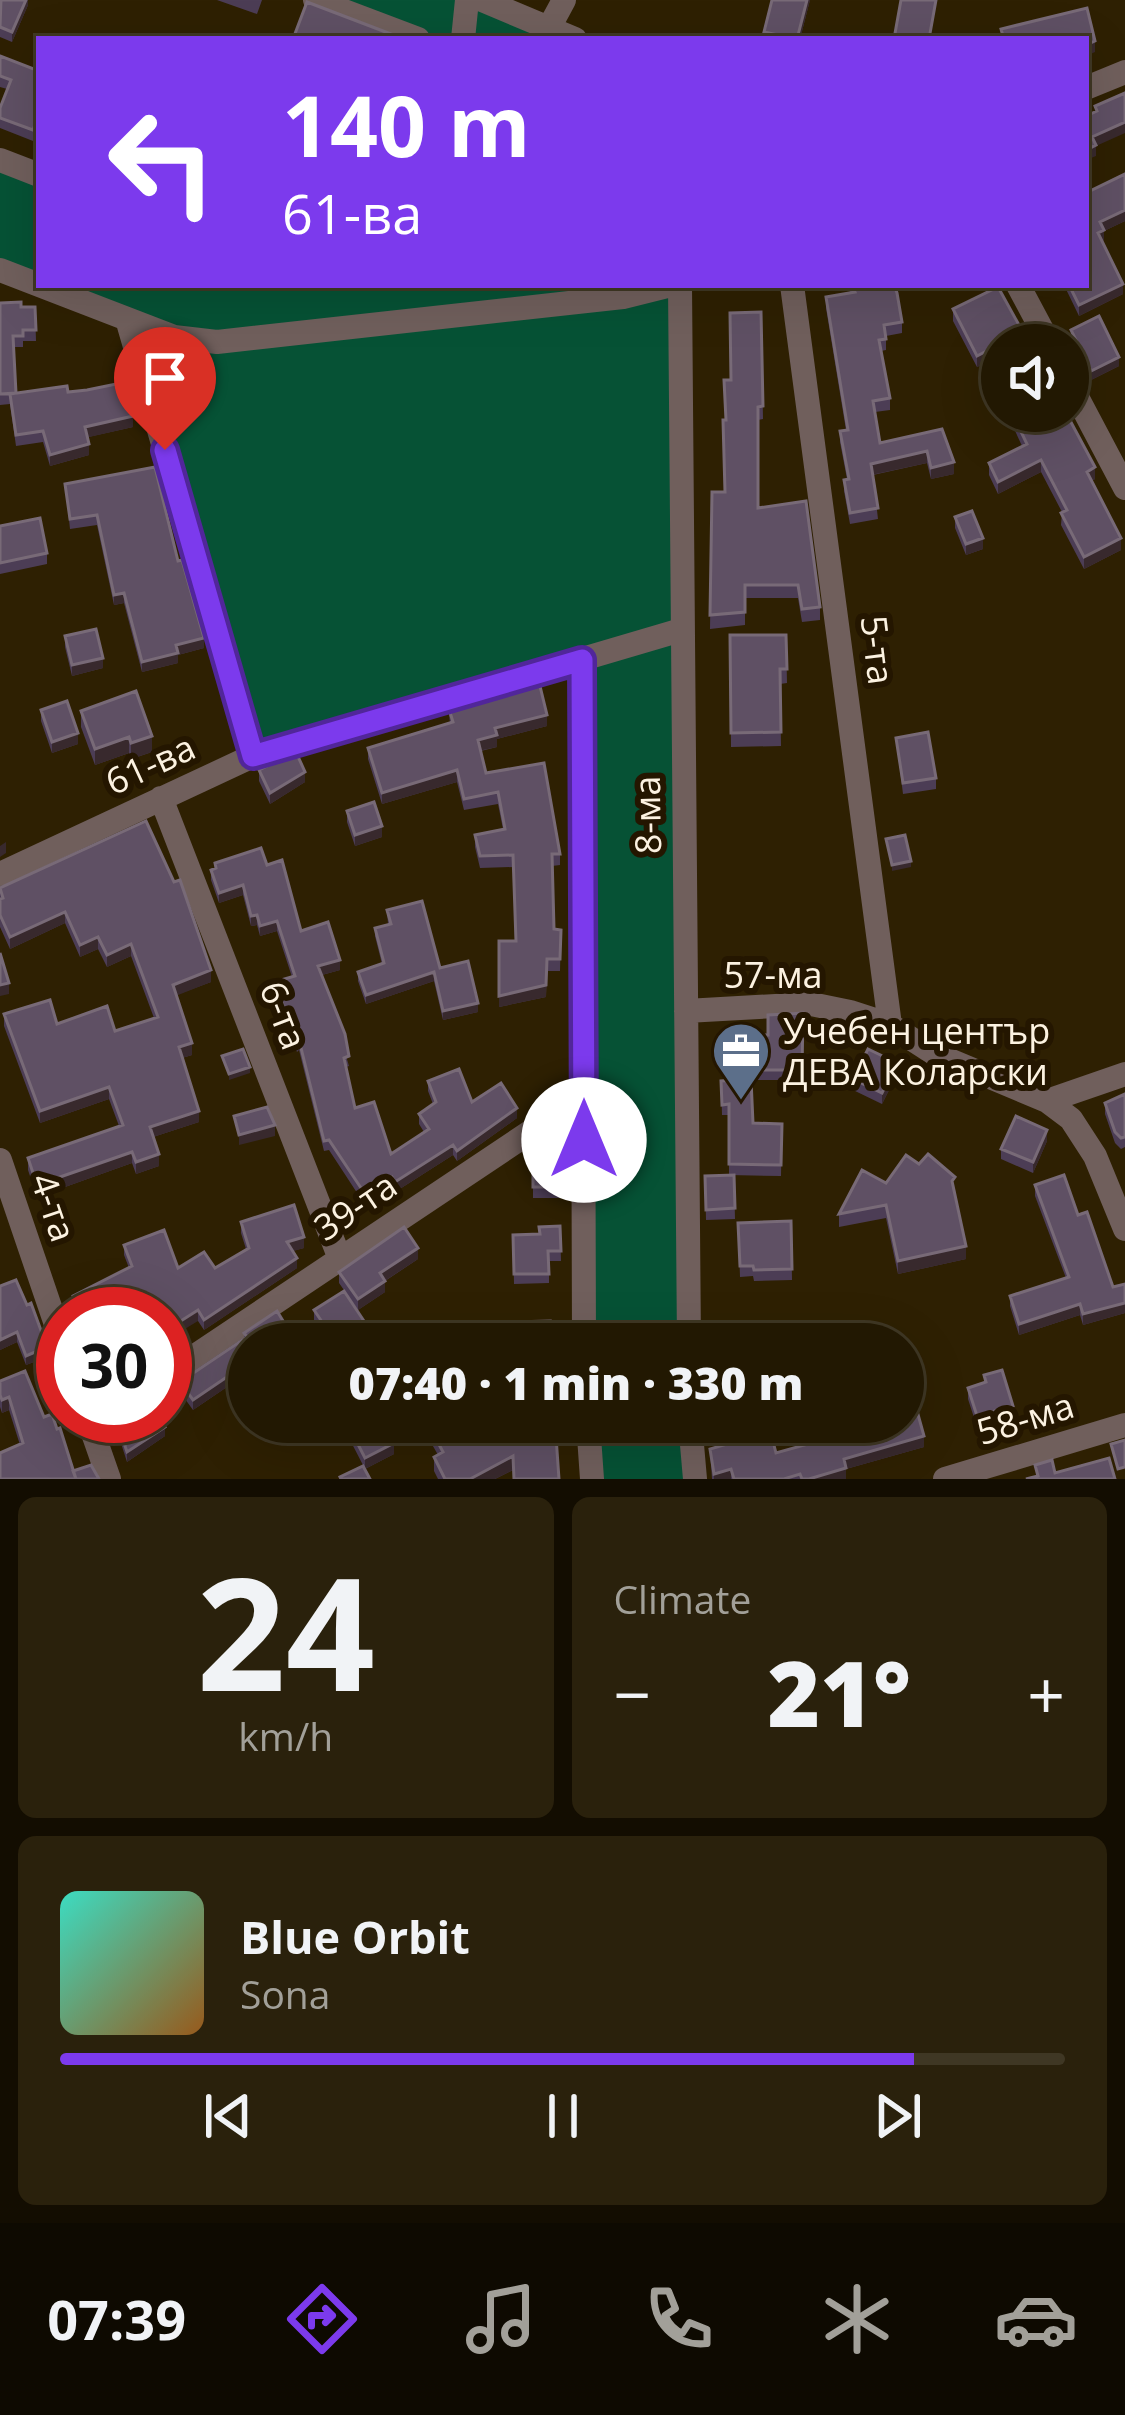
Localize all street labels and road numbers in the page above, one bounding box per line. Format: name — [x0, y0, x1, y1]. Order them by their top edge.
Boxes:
street label: 5-та — [849, 613, 907, 687]
street label: 61-ва — [97, 722, 203, 806]
street label: 8-ма — [622, 775, 672, 855]
street label: 57-ма — [723, 950, 823, 999]
street label: 6-та — [249, 974, 319, 1056]
street label: 39-та — [304, 1161, 406, 1251]
street label: 4-та — [20, 1166, 88, 1248]
street label: 58-ма — [970, 1380, 1080, 1456]

